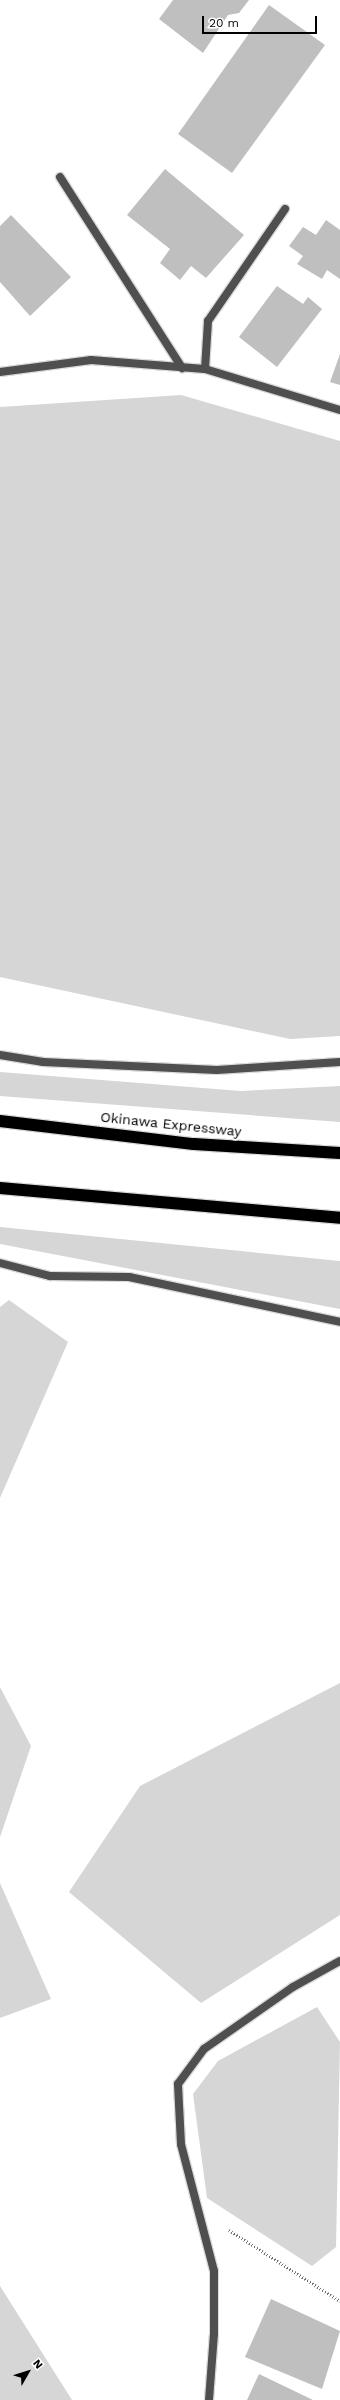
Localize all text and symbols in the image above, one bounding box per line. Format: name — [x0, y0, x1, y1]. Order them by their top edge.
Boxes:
scale bar — [204, 8, 319, 34]
text: 20 m — [209, 16, 239, 30]
street label: Okinawa Expressway — [99, 1108, 243, 1140]
north arrow — [8, 2352, 48, 2392]
text: N — [30, 2357, 45, 2371]

